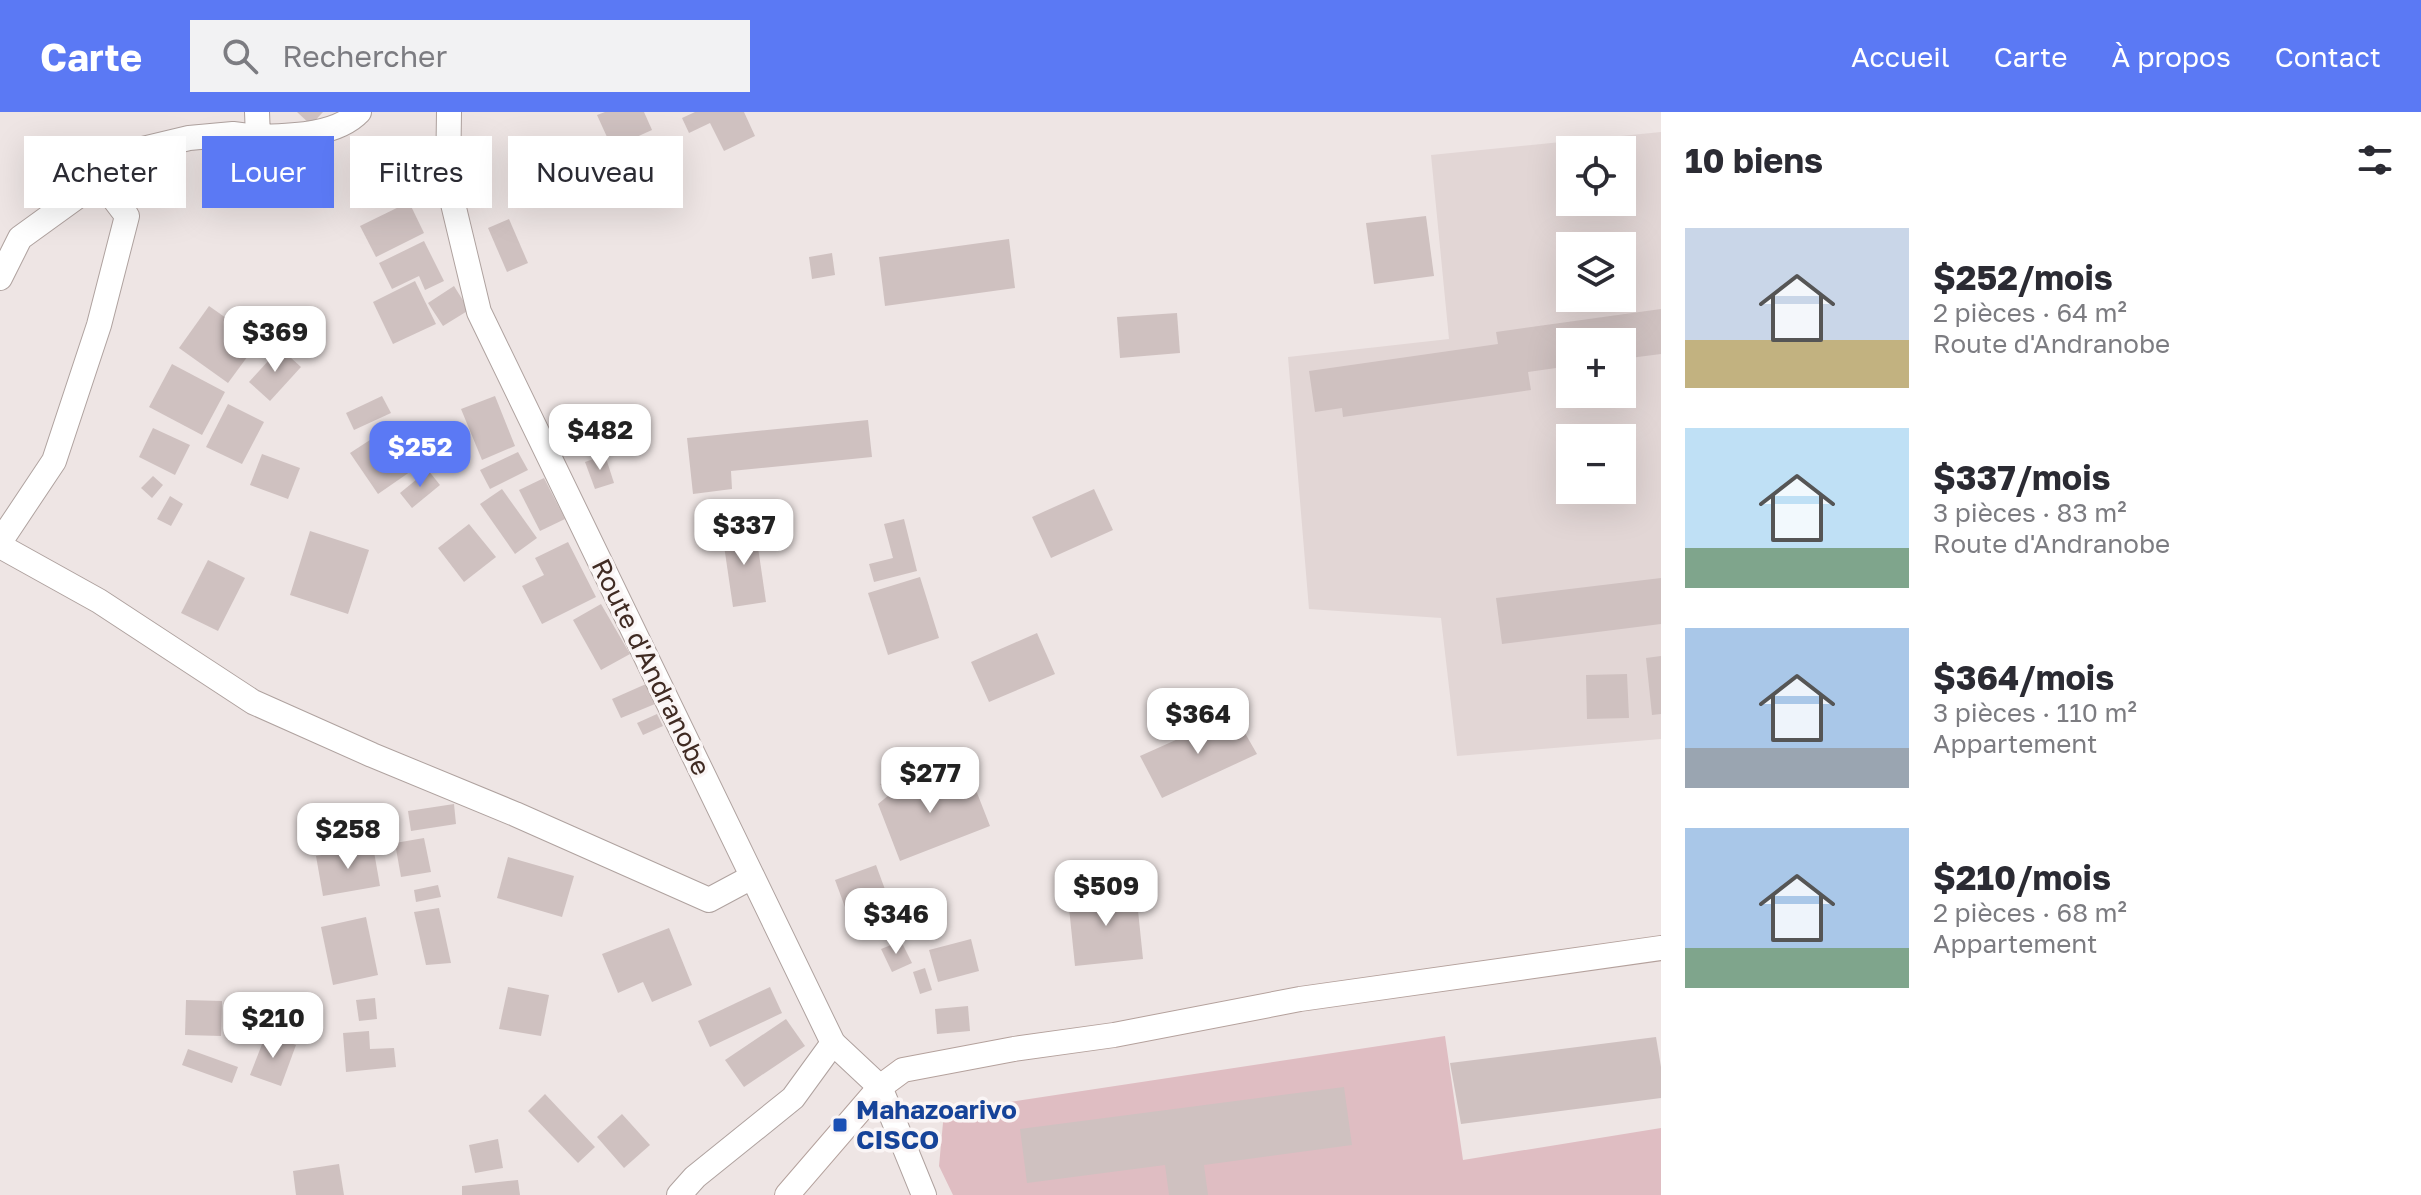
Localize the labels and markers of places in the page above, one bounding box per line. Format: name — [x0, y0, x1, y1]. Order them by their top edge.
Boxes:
pin: $369 — [228, 306, 322, 374]
pin: $482 — [553, 404, 647, 472]
pin: $252 — [373, 421, 467, 489]
pin: $337 — [697, 499, 791, 567]
pin: $364 — [1151, 688, 1245, 756]
pin: $277 — [883, 747, 977, 815]
pin: $258 — [301, 803, 395, 871]
pin: $509 — [1059, 860, 1153, 928]
pin: $346 — [849, 888, 943, 956]
pin: $210 — [226, 992, 320, 1060]
place label: Mahazoarivo CISCO — [856, 1094, 1017, 1155]
marker: Mahazoarivo CISCO — [831, 1116, 849, 1134]

